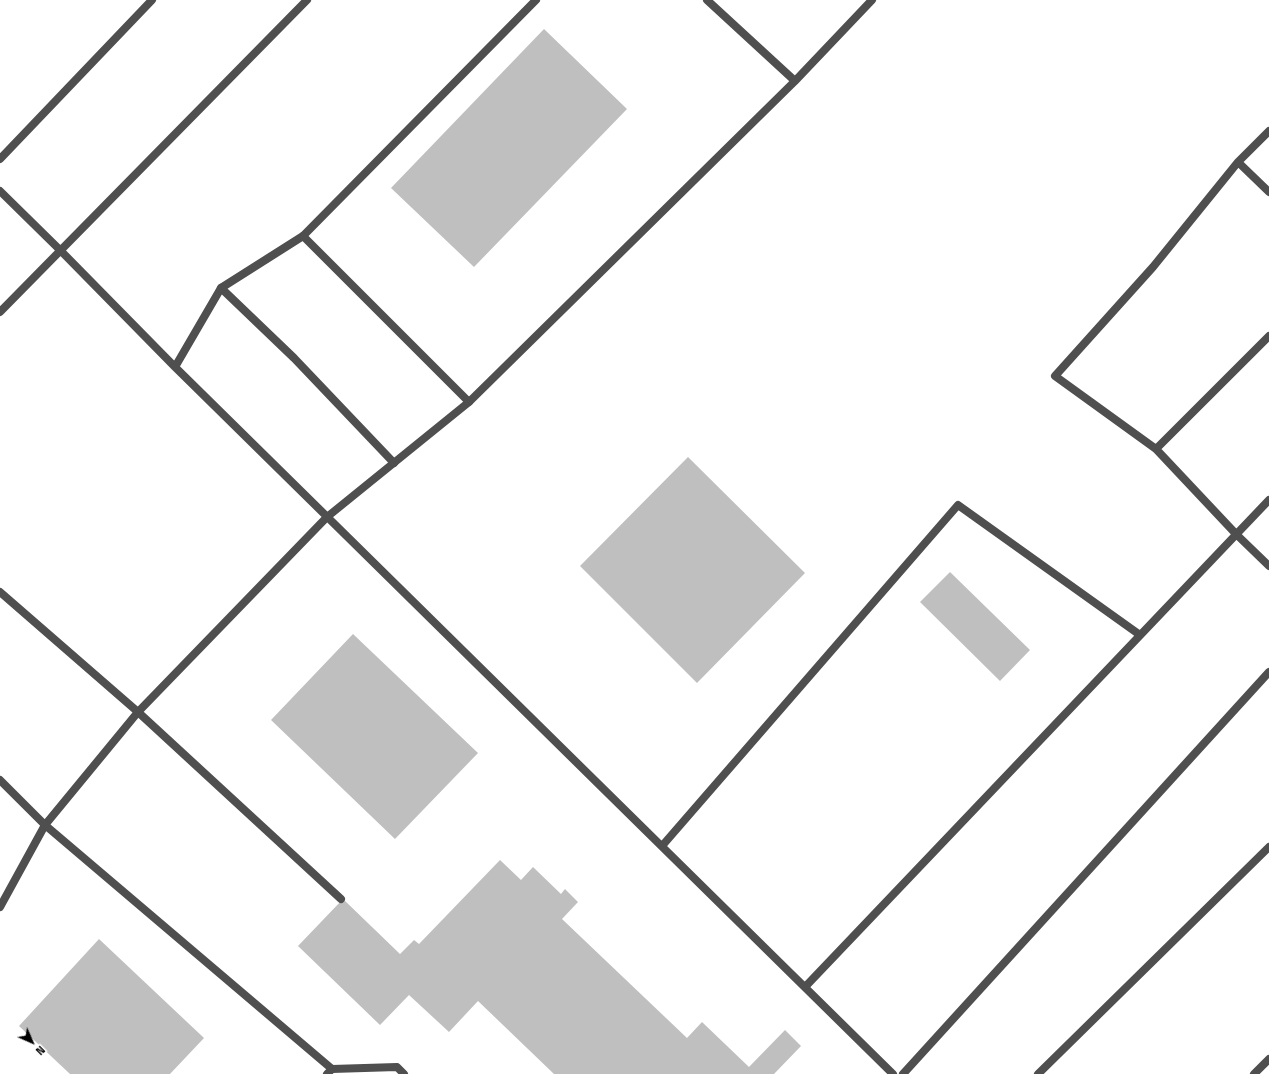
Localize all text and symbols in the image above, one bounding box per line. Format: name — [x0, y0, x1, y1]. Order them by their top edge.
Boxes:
north arrow — [12, 1022, 52, 1062]
text: N — [32, 1042, 49, 1059]

